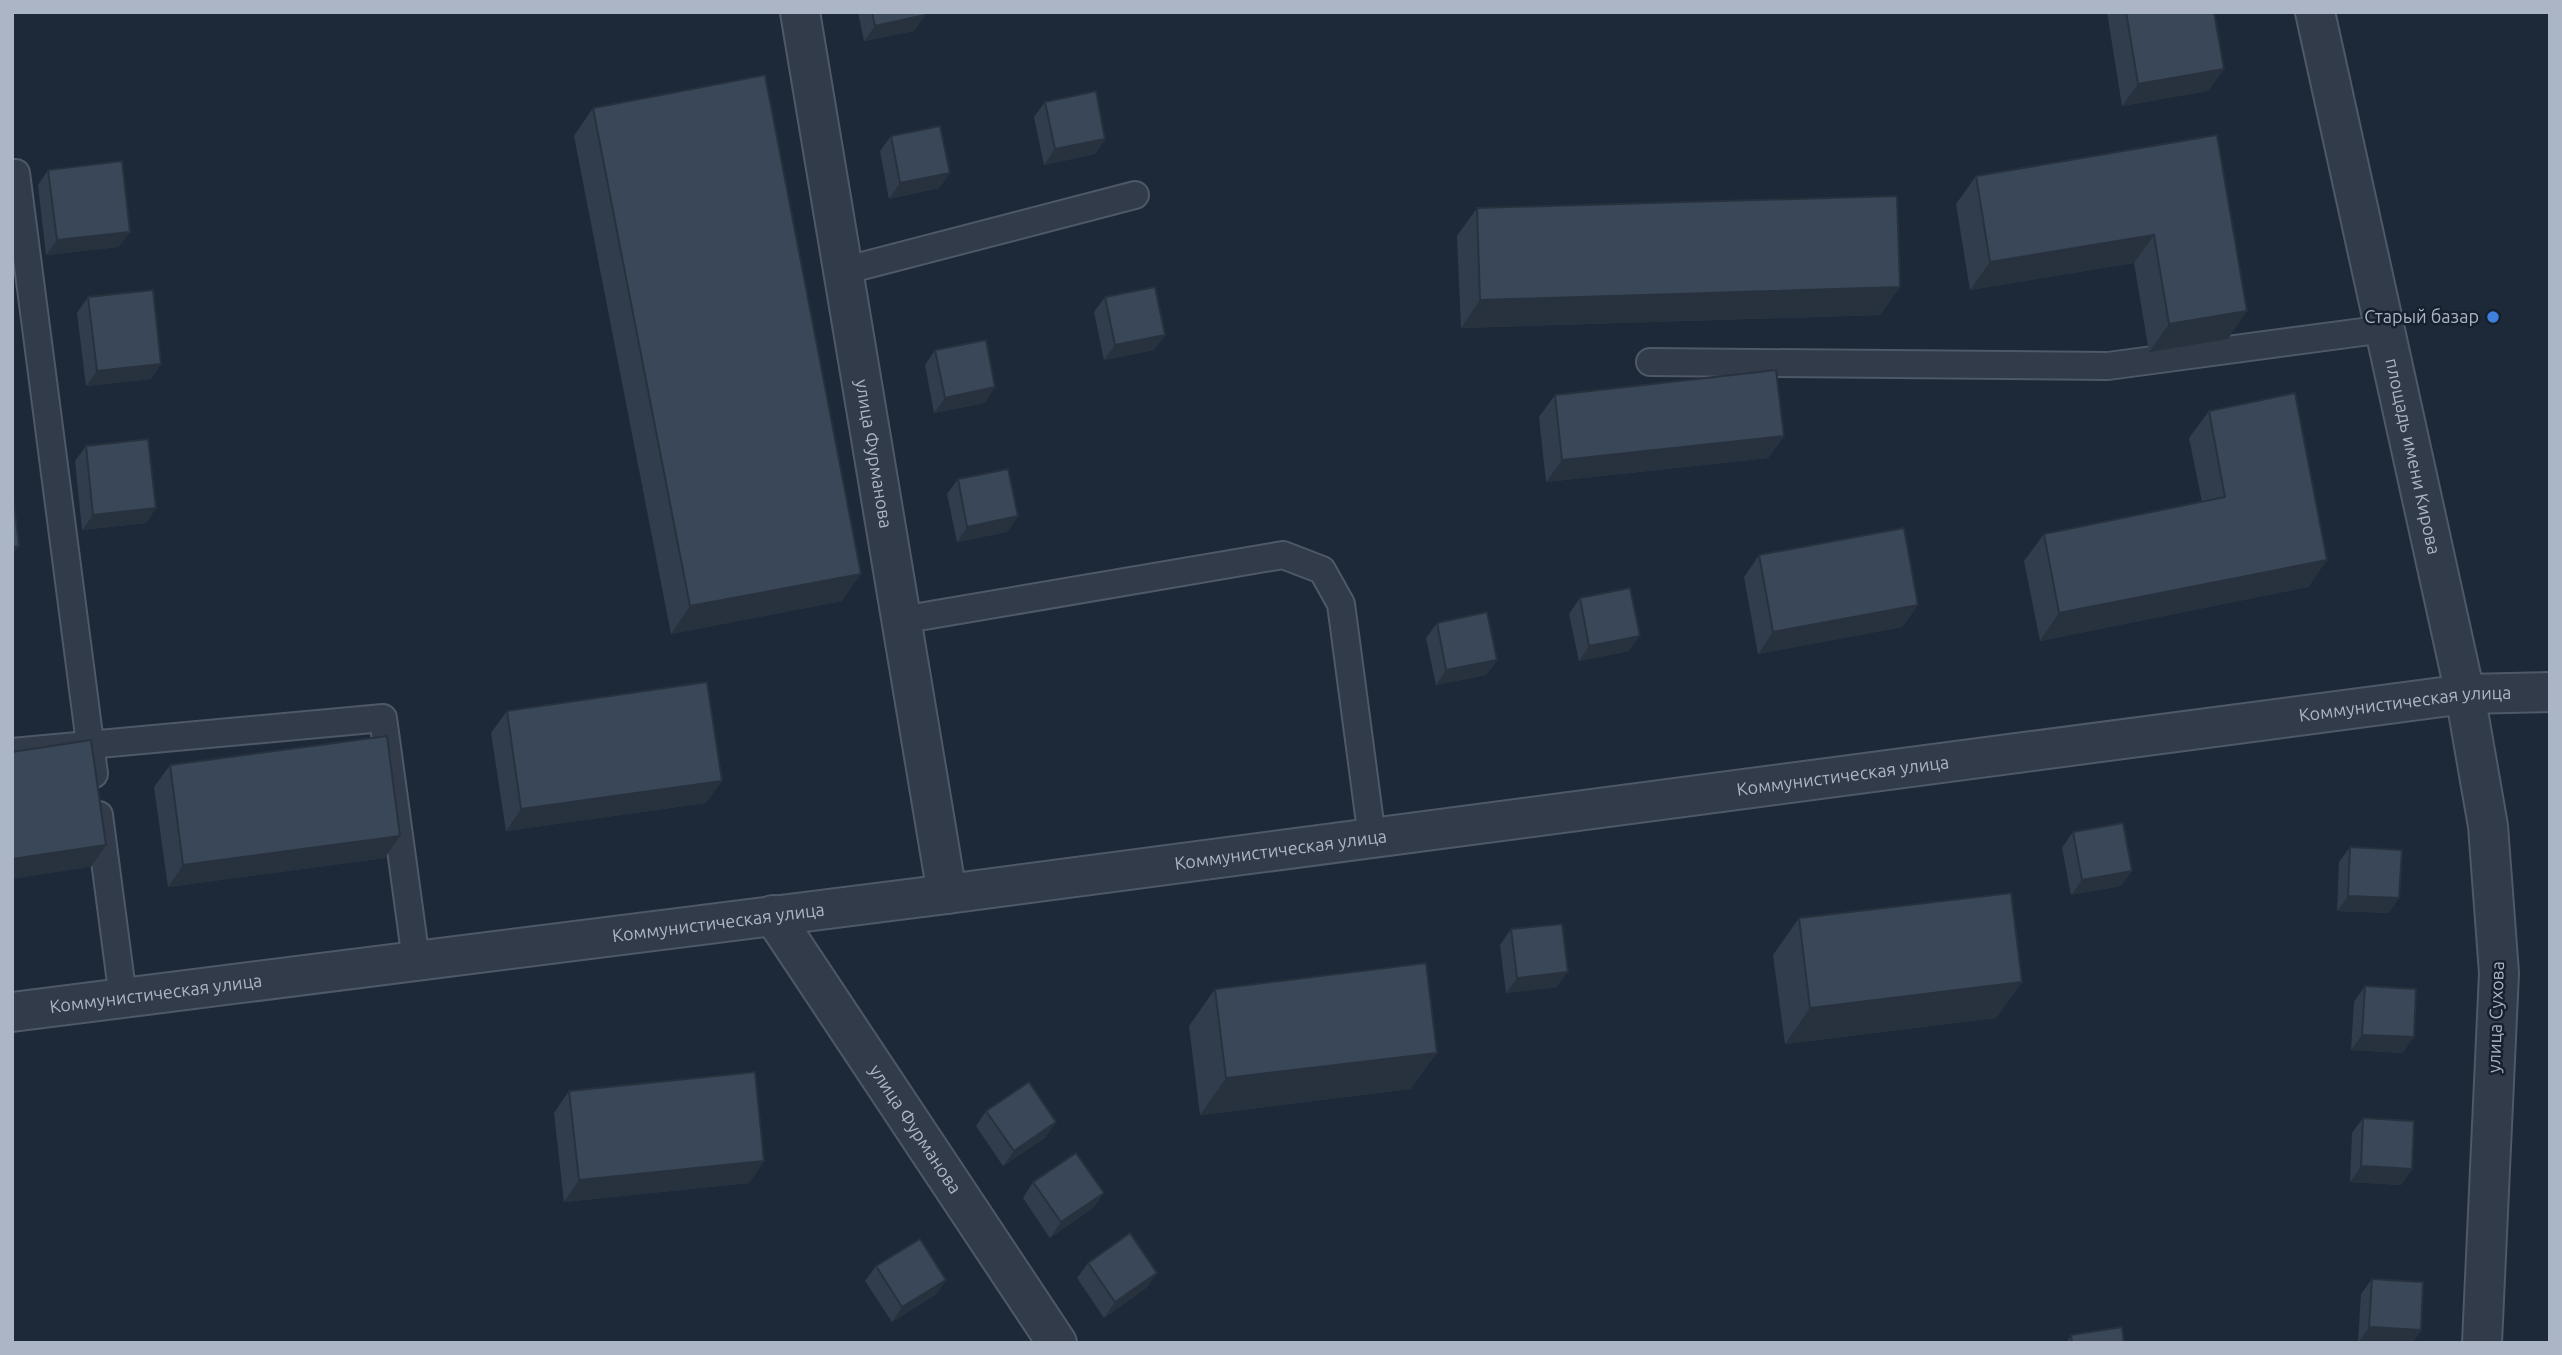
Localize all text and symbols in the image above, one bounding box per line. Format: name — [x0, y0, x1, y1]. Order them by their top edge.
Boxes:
place label: Старый базар — [2364, 306, 2479, 326]
marker: Старый базар — [2485, 309, 2501, 325]
street label: площадь имени Кирова — [2382, 356, 2445, 556]
street label: улица Фурманова — [852, 378, 897, 530]
street label: Коммунистическая улица — [2297, 682, 2512, 725]
street label: Коммунистическая улица — [1735, 751, 1950, 799]
street label: Коммунистическая улица — [1173, 825, 1388, 873]
street label: Коммунистическая улица — [611, 899, 826, 945]
street label: улица Сухова — [2483, 961, 2507, 1073]
street label: Коммунистическая улица — [48, 970, 263, 1016]
street label: улица Фурманова — [866, 1060, 966, 1197]

